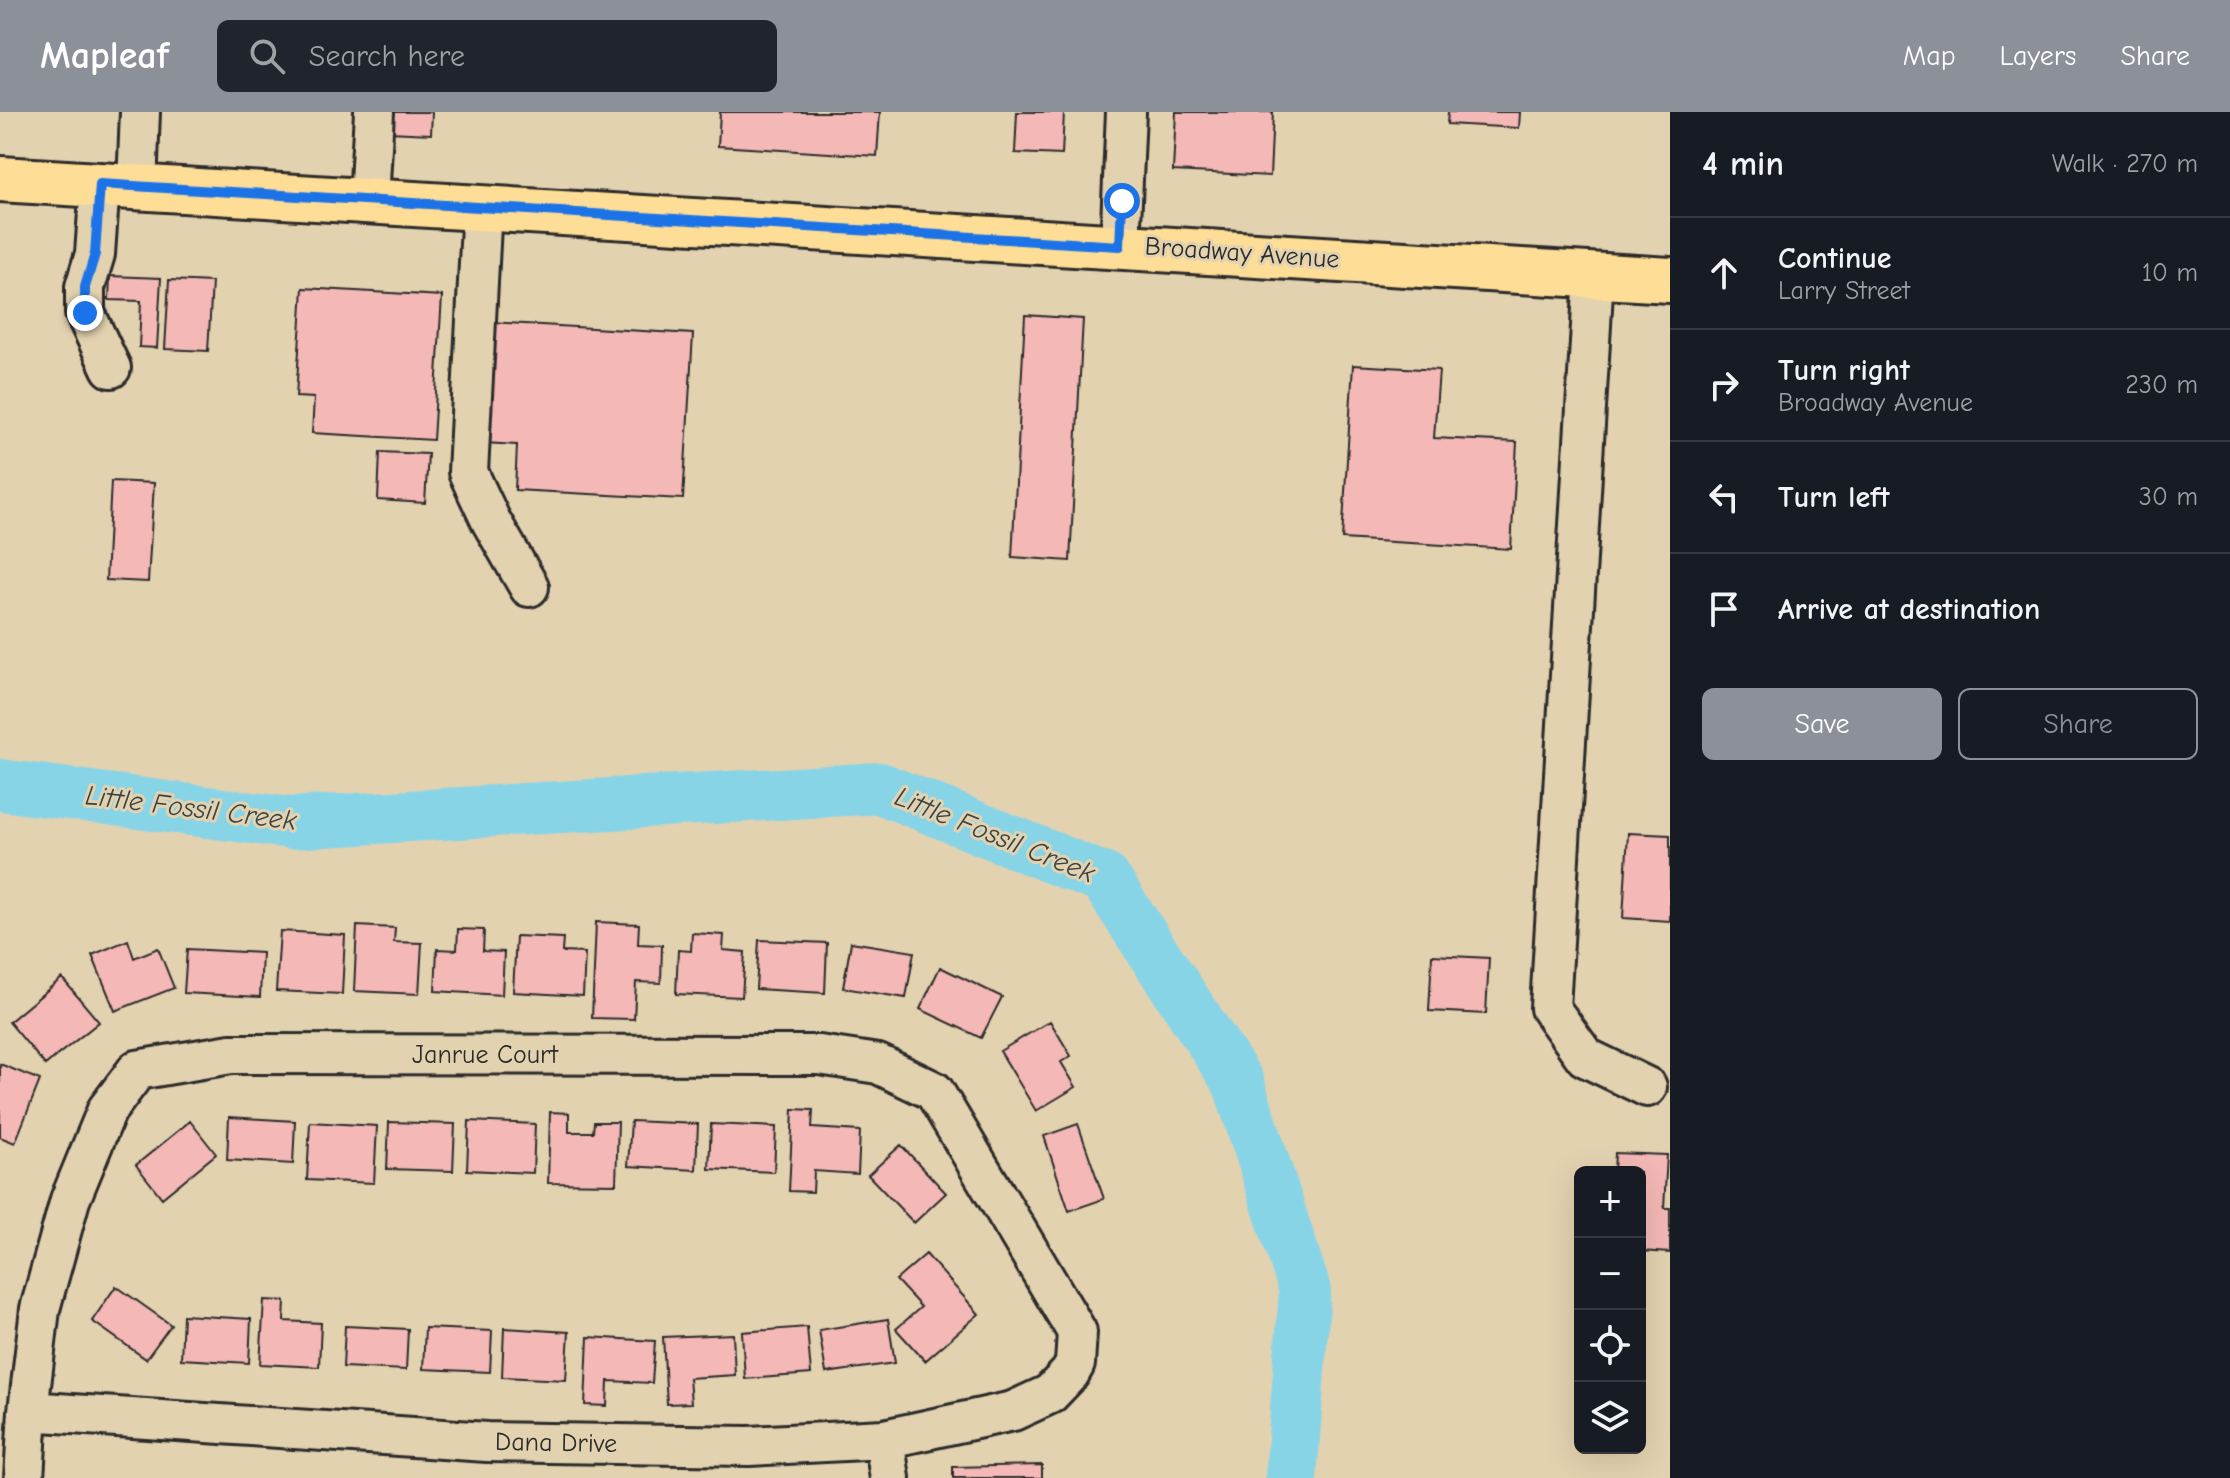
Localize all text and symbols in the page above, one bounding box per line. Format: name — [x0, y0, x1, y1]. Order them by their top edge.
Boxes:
search box — [217, 20, 777, 92]
text: Mapleaf — [40, 34, 169, 78]
icon: search — [245, 34, 289, 78]
text: Search here — [309, 39, 465, 74]
text: Map — [1903, 40, 1956, 72]
text: Layers — [2000, 40, 2076, 72]
text: Share — [2120, 40, 2190, 72]
text: 4 min — [1702, 144, 1784, 184]
text: Walk · 270 m — [2052, 149, 2198, 179]
route start — [1104, 183, 1140, 219]
street label: Broadway Avenue — [1144, 231, 1340, 275]
text: Continue — [1778, 241, 1892, 276]
icon: ahead — [1702, 251, 1746, 295]
text: 10 m — [2142, 258, 2198, 288]
text: Larry Street — [1778, 276, 1910, 306]
route end — [67, 295, 103, 331]
text: Turn right — [1778, 353, 1910, 388]
icon: right — [1702, 363, 1746, 407]
text: 230 m — [2125, 370, 2198, 400]
text: Broadway Avenue — [1778, 388, 1973, 418]
icon: left — [1702, 475, 1746, 519]
text: Turn left — [1778, 480, 1890, 515]
text: 30 m — [2139, 482, 2198, 512]
icon: arrive — [1702, 587, 1746, 631]
text: Arrive at destination — [1778, 592, 2040, 627]
button: Save — [1702, 688, 1942, 760]
button: Share — [1958, 688, 2198, 760]
water label: Little Fossil Creek — [84, 779, 299, 837]
water label: Little Fossil Creek — [890, 780, 1100, 890]
street label: Janrue Court — [412, 1040, 559, 1070]
map controls — [1574, 1166, 1646, 1454]
button: + — [1574, 1166, 1646, 1238]
button: − — [1574, 1238, 1646, 1310]
button: locate — [1574, 1310, 1646, 1382]
button: layers — [1574, 1382, 1646, 1454]
street label: Dana Drive — [495, 1427, 617, 1459]

